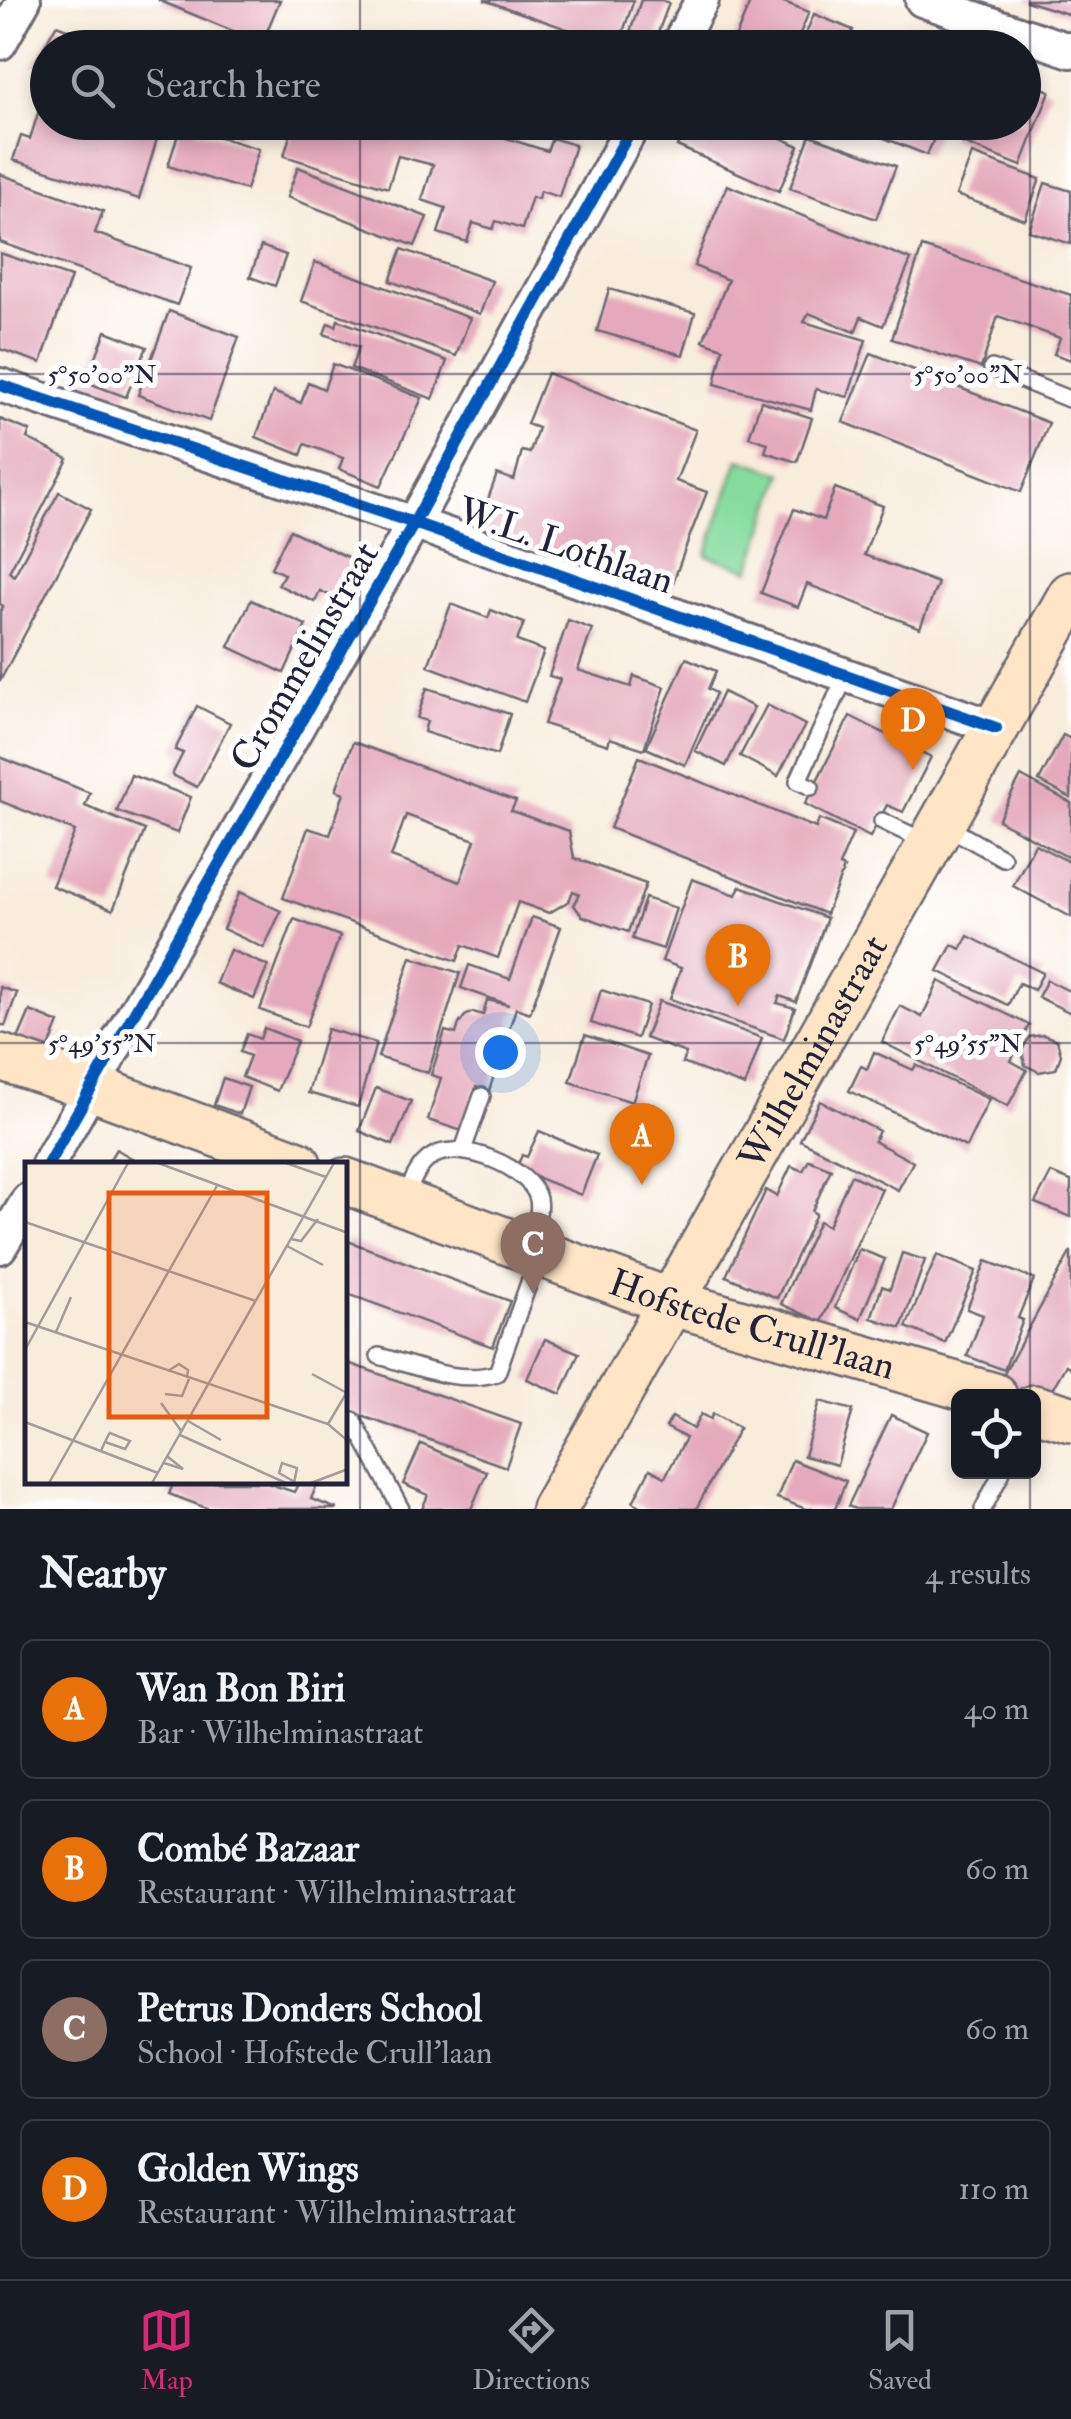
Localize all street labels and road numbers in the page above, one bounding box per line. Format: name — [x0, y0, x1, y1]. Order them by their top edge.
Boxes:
street label: W.L. Lothlaan — [451, 486, 680, 605]
street label: Crommelinstraat — [220, 533, 390, 780]
street label: Wilhelminastraat — [727, 927, 899, 1179]
street label: Hofstede Crull'laan — [602, 1258, 901, 1391]

